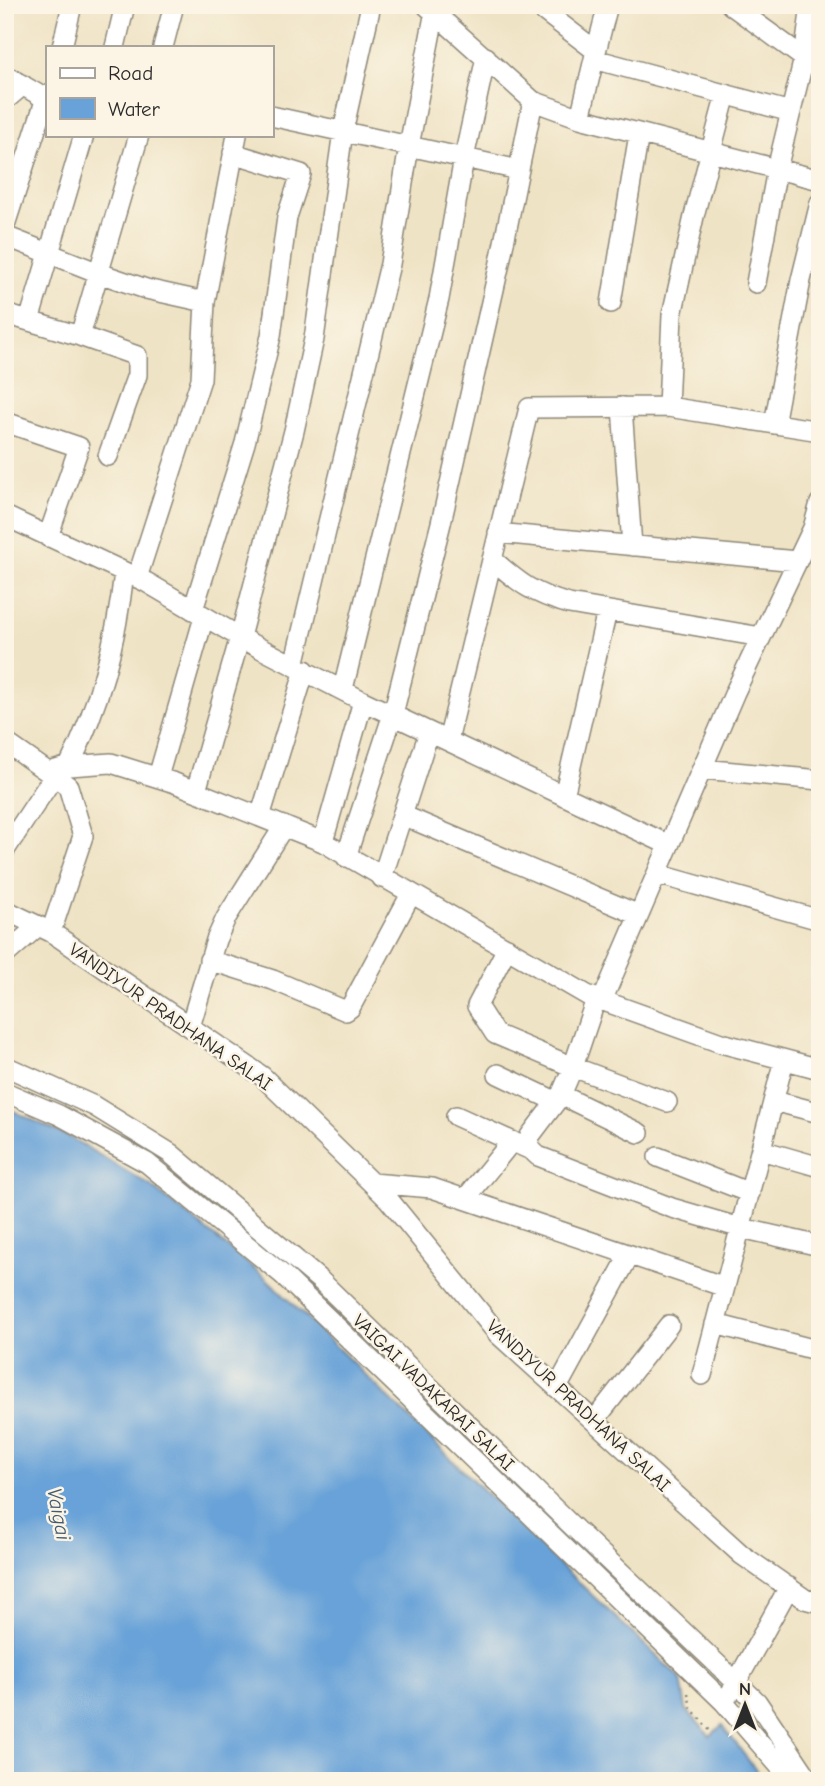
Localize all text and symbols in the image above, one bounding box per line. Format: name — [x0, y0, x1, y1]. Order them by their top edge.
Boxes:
legend — [46, 46, 273, 136]
text: Road — [108, 61, 153, 85]
text: Water — [108, 97, 161, 121]
street label: VANDIYUR PRADHANA SALAI — [65, 938, 276, 1095]
street label: VAIGAI VADAKARAI SALAI — [348, 1310, 519, 1476]
street label: VANDIYUR PRADHANA SALAI — [482, 1315, 675, 1497]
water label: Vaigai — [42, 1486, 76, 1542]
north arrow — [710, 1670, 780, 1740]
text: N — [739, 1678, 751, 1700]

